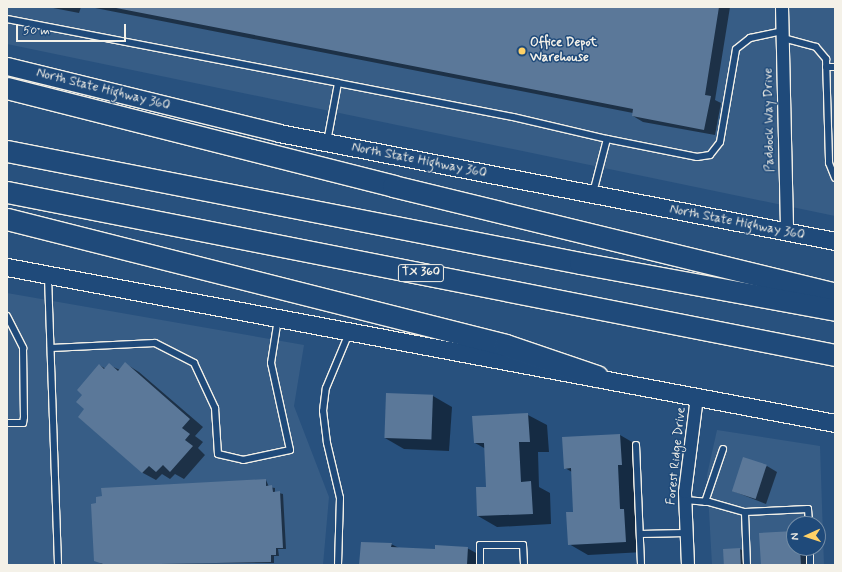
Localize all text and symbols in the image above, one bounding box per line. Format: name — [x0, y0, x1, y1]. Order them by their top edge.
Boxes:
scale bar — [18, 16, 128, 42]
text: 50 m — [23, 23, 50, 39]
place label: Office Depot Warehouse — [530, 36, 597, 67]
marker: Office Depot Warehouse — [517, 46, 527, 56]
street label: North State Highway 360 — [35, 66, 171, 114]
street label: Paddock Way Drive — [761, 67, 779, 173]
street label: North State Highway 360 — [350, 140, 488, 182]
street label: North State Highway 360 — [668, 202, 806, 244]
road number: TX 360 — [397, 263, 445, 283]
street label: Forest Ridge Drive — [664, 406, 690, 506]
north arrow — [786, 516, 826, 556]
text: N — [788, 533, 802, 541]

